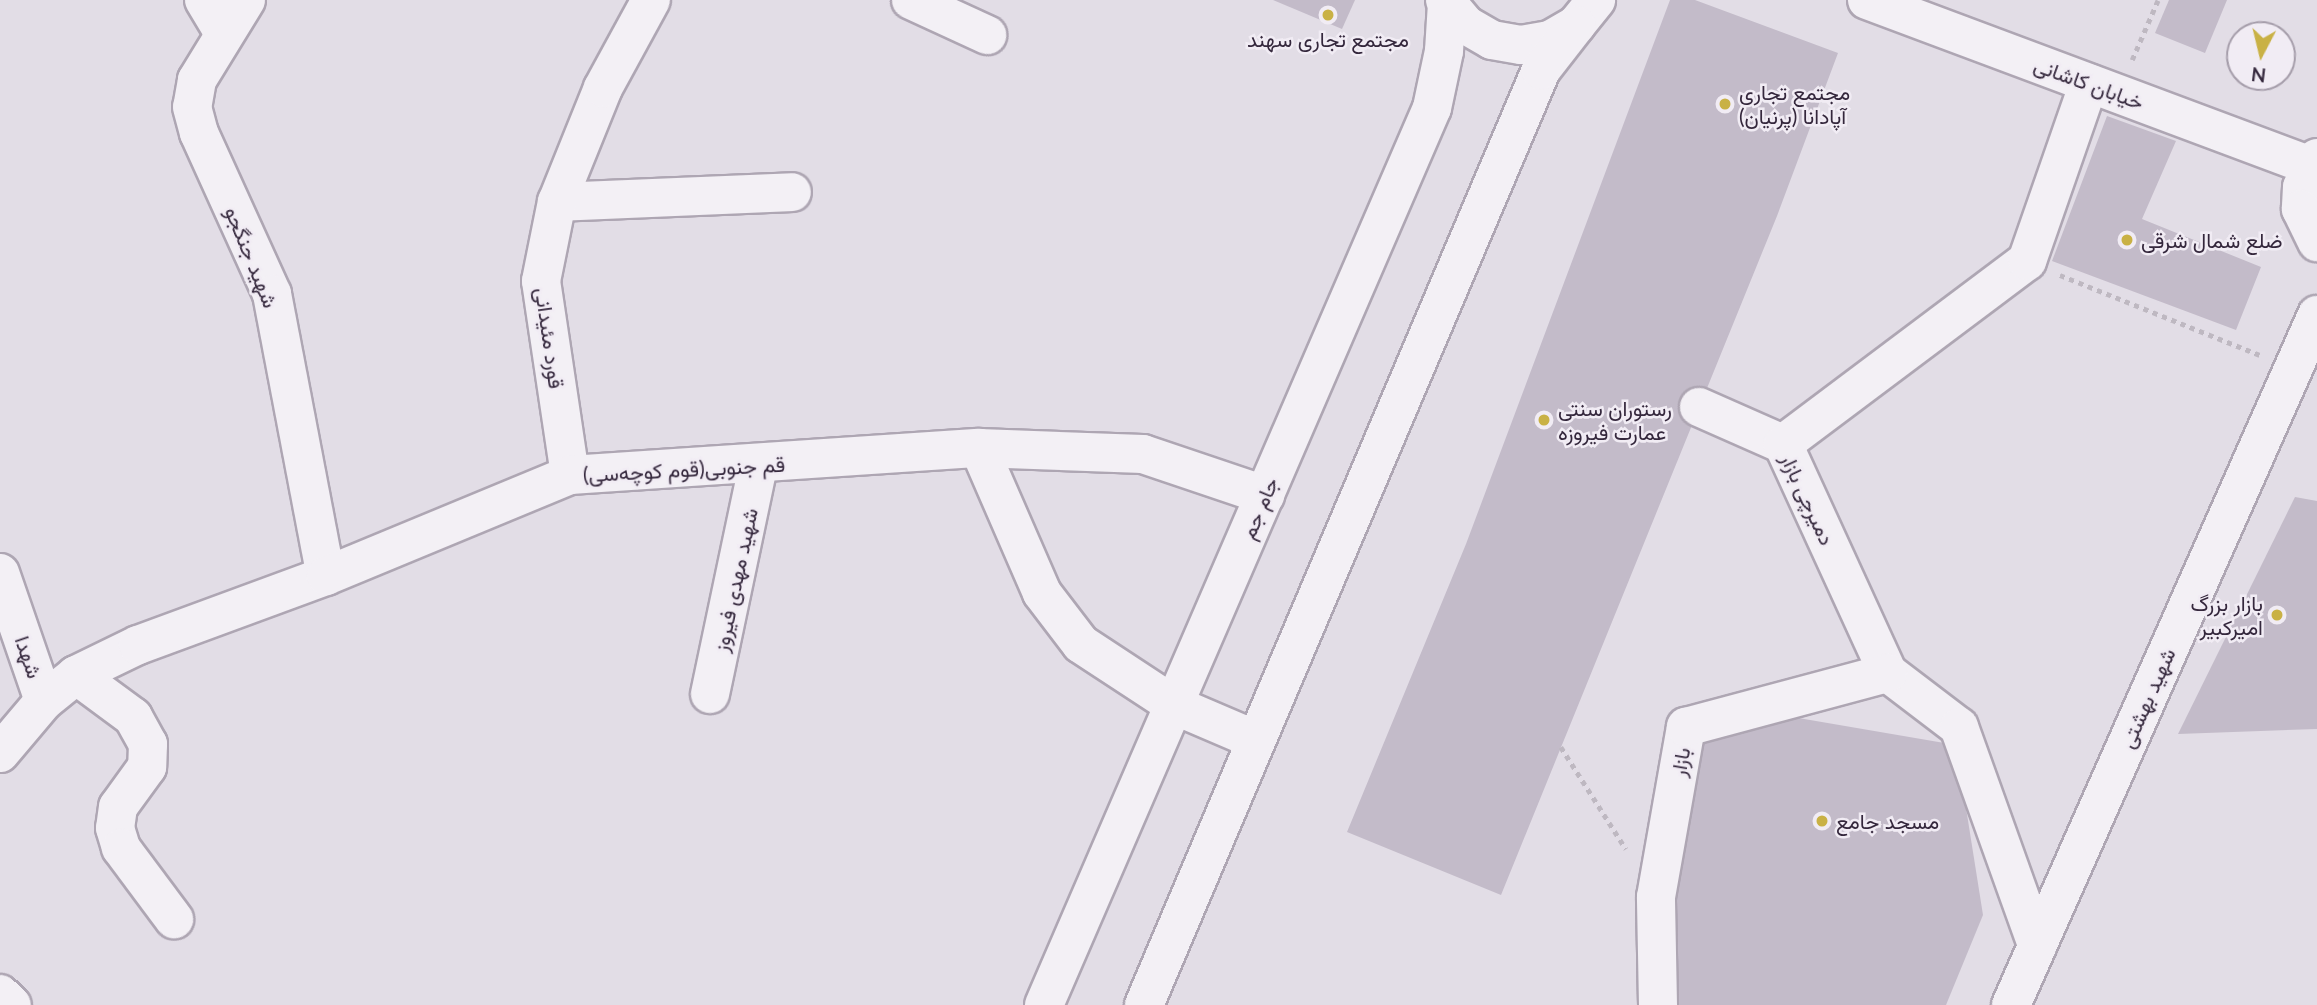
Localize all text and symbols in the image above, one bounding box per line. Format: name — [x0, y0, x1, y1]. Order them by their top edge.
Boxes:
marker: مجتمع تجاری سهند — [1320, 7, 1336, 23]
north arrow — [2226, 21, 2296, 91]
place label: مجتمع تجاری سهند — [1247, 26, 1409, 52]
street label: خیابان کاشانی — [2031, 52, 2147, 114]
text: N — [2250, 63, 2267, 88]
place label: مجتمع تجاری آپادانا (پرنیان) — [1739, 79, 1850, 129]
marker: مجتمع تجاری آپادانا (پرنیان) — [1717, 96, 1733, 112]
street label: شهید جنگجو — [220, 203, 284, 311]
place label: ضلع شمال شرقی — [2141, 227, 2283, 253]
marker: ضلع شمال شرقی — [2119, 232, 2135, 248]
street label: قورد مئیدانی — [530, 286, 570, 390]
place label: رستوران سنتی عمارت فیروزه — [1558, 395, 1672, 445]
marker: رستوران سنتی عمارت فیروزه — [1536, 412, 1552, 428]
street label: دمیرچی بازار — [1776, 449, 1840, 549]
street label: قم جنوبی(قوم کوچه‌سی) — [582, 451, 786, 487]
street label: جام جم — [1235, 473, 1283, 543]
street label: شهید مهدی فیروز — [707, 506, 763, 654]
place label: بازار بزرگ امیرکبیر — [2191, 590, 2263, 640]
marker: بازار بزرگ امیرکبیر — [2269, 607, 2285, 623]
street label: شهدا — [10, 633, 48, 681]
street label: شهید بهشتی — [2114, 644, 2180, 752]
street label: بازار — [1665, 745, 1695, 779]
place label: مسجد جامع — [1836, 808, 1939, 834]
marker: مسجد جامع — [1814, 813, 1830, 829]

